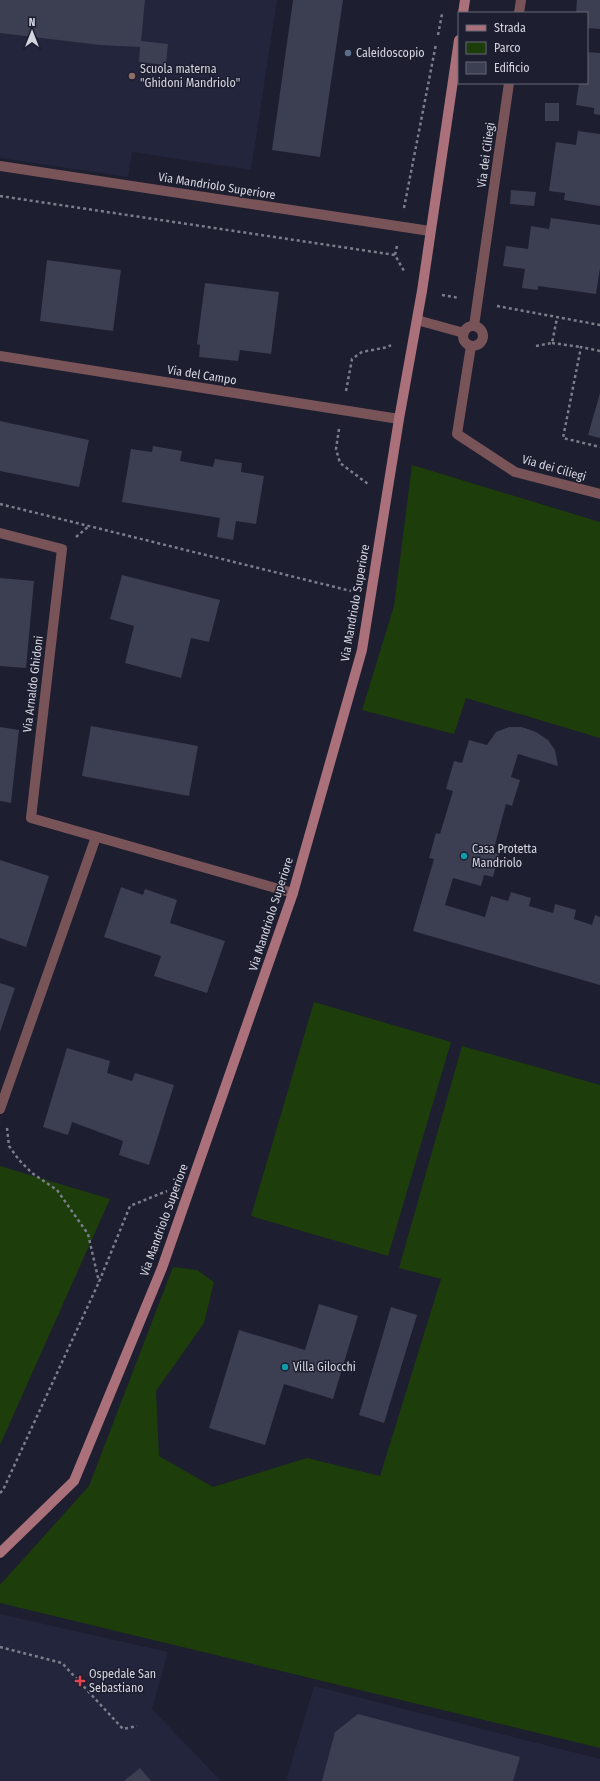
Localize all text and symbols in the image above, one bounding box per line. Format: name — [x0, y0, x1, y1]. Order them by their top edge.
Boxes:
north arrow — [12, 12, 52, 52]
legend — [458, 12, 588, 84]
text: N — [29, 16, 35, 29]
text: Strada — [494, 21, 526, 35]
text: Parco — [494, 41, 521, 55]
place label: Caleidoscopio — [356, 46, 425, 60]
marker: Caleidoscopio — [343, 48, 353, 58]
text: Edificio — [494, 61, 530, 75]
place label: Scuola materna "Ghidoni Mandriolo" — [140, 62, 240, 90]
marker: Scuola materna "Ghidoni Mandriolo" — [127, 71, 137, 81]
street label: Via dei Ciliegi — [474, 121, 498, 189]
street label: Via Mandriolo Superiore — [157, 170, 277, 202]
street label: Via del Campo — [166, 363, 238, 387]
street label: Via dei Ciliegi — [520, 452, 588, 484]
street label: Via Mandriolo Superiore — [338, 543, 372, 663]
street label: Via Arnaldo Ghidoni — [20, 635, 46, 733]
place label: Casa Protetta Mandriolo — [472, 842, 537, 870]
marker: Casa Protetta Mandriolo — [459, 851, 469, 861]
street label: Via Mandriolo Superiore — [246, 855, 296, 973]
street label: Via Mandriolo Superiore — [137, 1162, 191, 1278]
place label: Villa Gilocchi — [293, 1360, 356, 1374]
marker: Villa Gilocchi — [280, 1362, 290, 1372]
place label: Ospedale San Sebastiano — [89, 1667, 156, 1695]
marker: Ospedale San Sebastiano — [74, 1675, 86, 1687]

